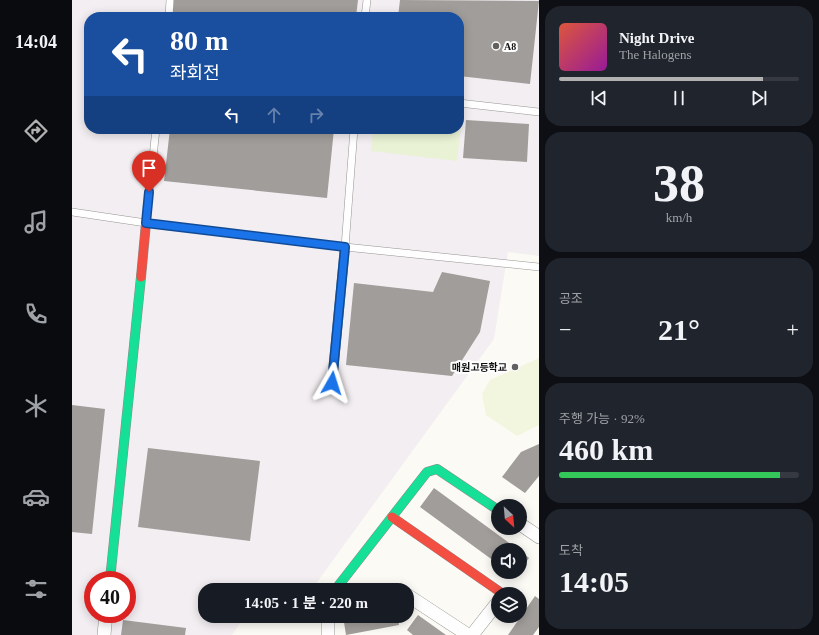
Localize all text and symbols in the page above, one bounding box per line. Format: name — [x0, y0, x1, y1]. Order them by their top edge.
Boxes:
text: 80 m — [170, 25, 228, 56]
icon: left — [104, 28, 156, 80]
text: Night Drive — [619, 30, 694, 46]
text: 14:04 — [15, 32, 57, 52]
marker: A8 — [491, 41, 501, 51]
place label: A8 — [504, 41, 516, 52]
text: The Halogens — [619, 47, 692, 62]
text: 좌회전 — [170, 63, 220, 83]
icon: previous — [588, 87, 610, 109]
icon: pause — [668, 87, 690, 109]
icon: next — [748, 87, 770, 109]
icon: left — [221, 104, 243, 126]
icon: ahead — [263, 104, 285, 126]
icon: right — [305, 104, 327, 126]
icon: directions — [22, 117, 50, 145]
pin — [132, 151, 166, 192]
text: 38 — [653, 155, 705, 212]
icon: arrive — [138, 157, 160, 179]
icon: music — [22, 208, 50, 236]
text: km/h — [666, 210, 692, 225]
text: 공조 — [559, 291, 583, 306]
icon: phone — [22, 300, 50, 328]
text: 21° — [658, 313, 700, 346]
text: − — [559, 317, 571, 342]
text: + — [787, 317, 799, 342]
place label: 매원고등학교 — [452, 361, 507, 373]
position arrow — [311, 362, 353, 404]
marker: 매원고등학교 — [510, 362, 520, 372]
icon: climate — [22, 392, 50, 420]
text: 주행 가능 · 92% — [559, 411, 645, 426]
text: 460 km — [559, 433, 653, 466]
icon: car — [22, 483, 50, 511]
north arrow — [491, 499, 527, 535]
map controls — [491, 499, 527, 623]
button: sound — [491, 543, 527, 579]
text: 도착 — [559, 543, 583, 558]
text: 14:05 — [559, 565, 629, 598]
speed limit sign: 40 — [84, 571, 136, 623]
icon: filters — [22, 575, 50, 603]
button: layers — [491, 587, 527, 623]
text: 14:05 · 1 분 · 220 m — [244, 595, 368, 611]

